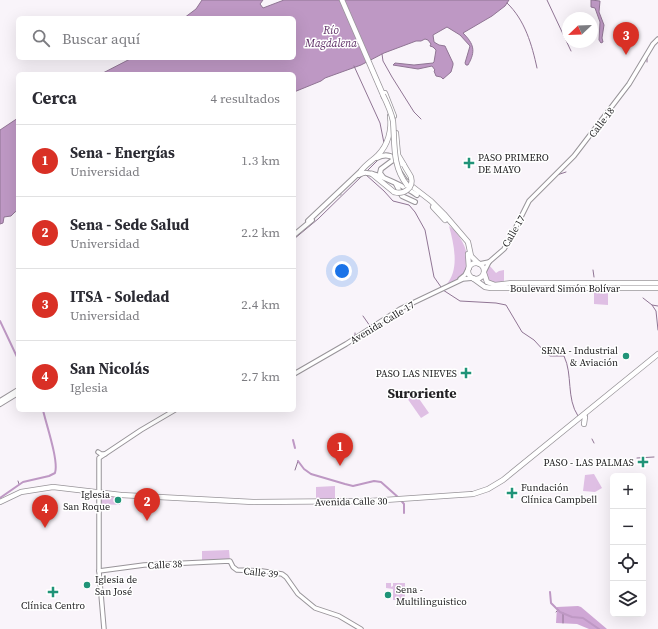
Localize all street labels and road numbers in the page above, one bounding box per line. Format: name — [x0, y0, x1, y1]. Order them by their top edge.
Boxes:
street label: Calle 18 — [586, 104, 617, 140]
street label: Calle 17 — [499, 213, 528, 250]
street label: Boulevard Simón Bolívar — [510, 282, 621, 295]
street label: Avenida Calle 17 — [348, 298, 417, 347]
street label: Avenida Calle 30 — [314, 494, 388, 509]
street label: Calle 38 — [147, 557, 183, 572]
street label: Calle 39 — [243, 564, 279, 581]

